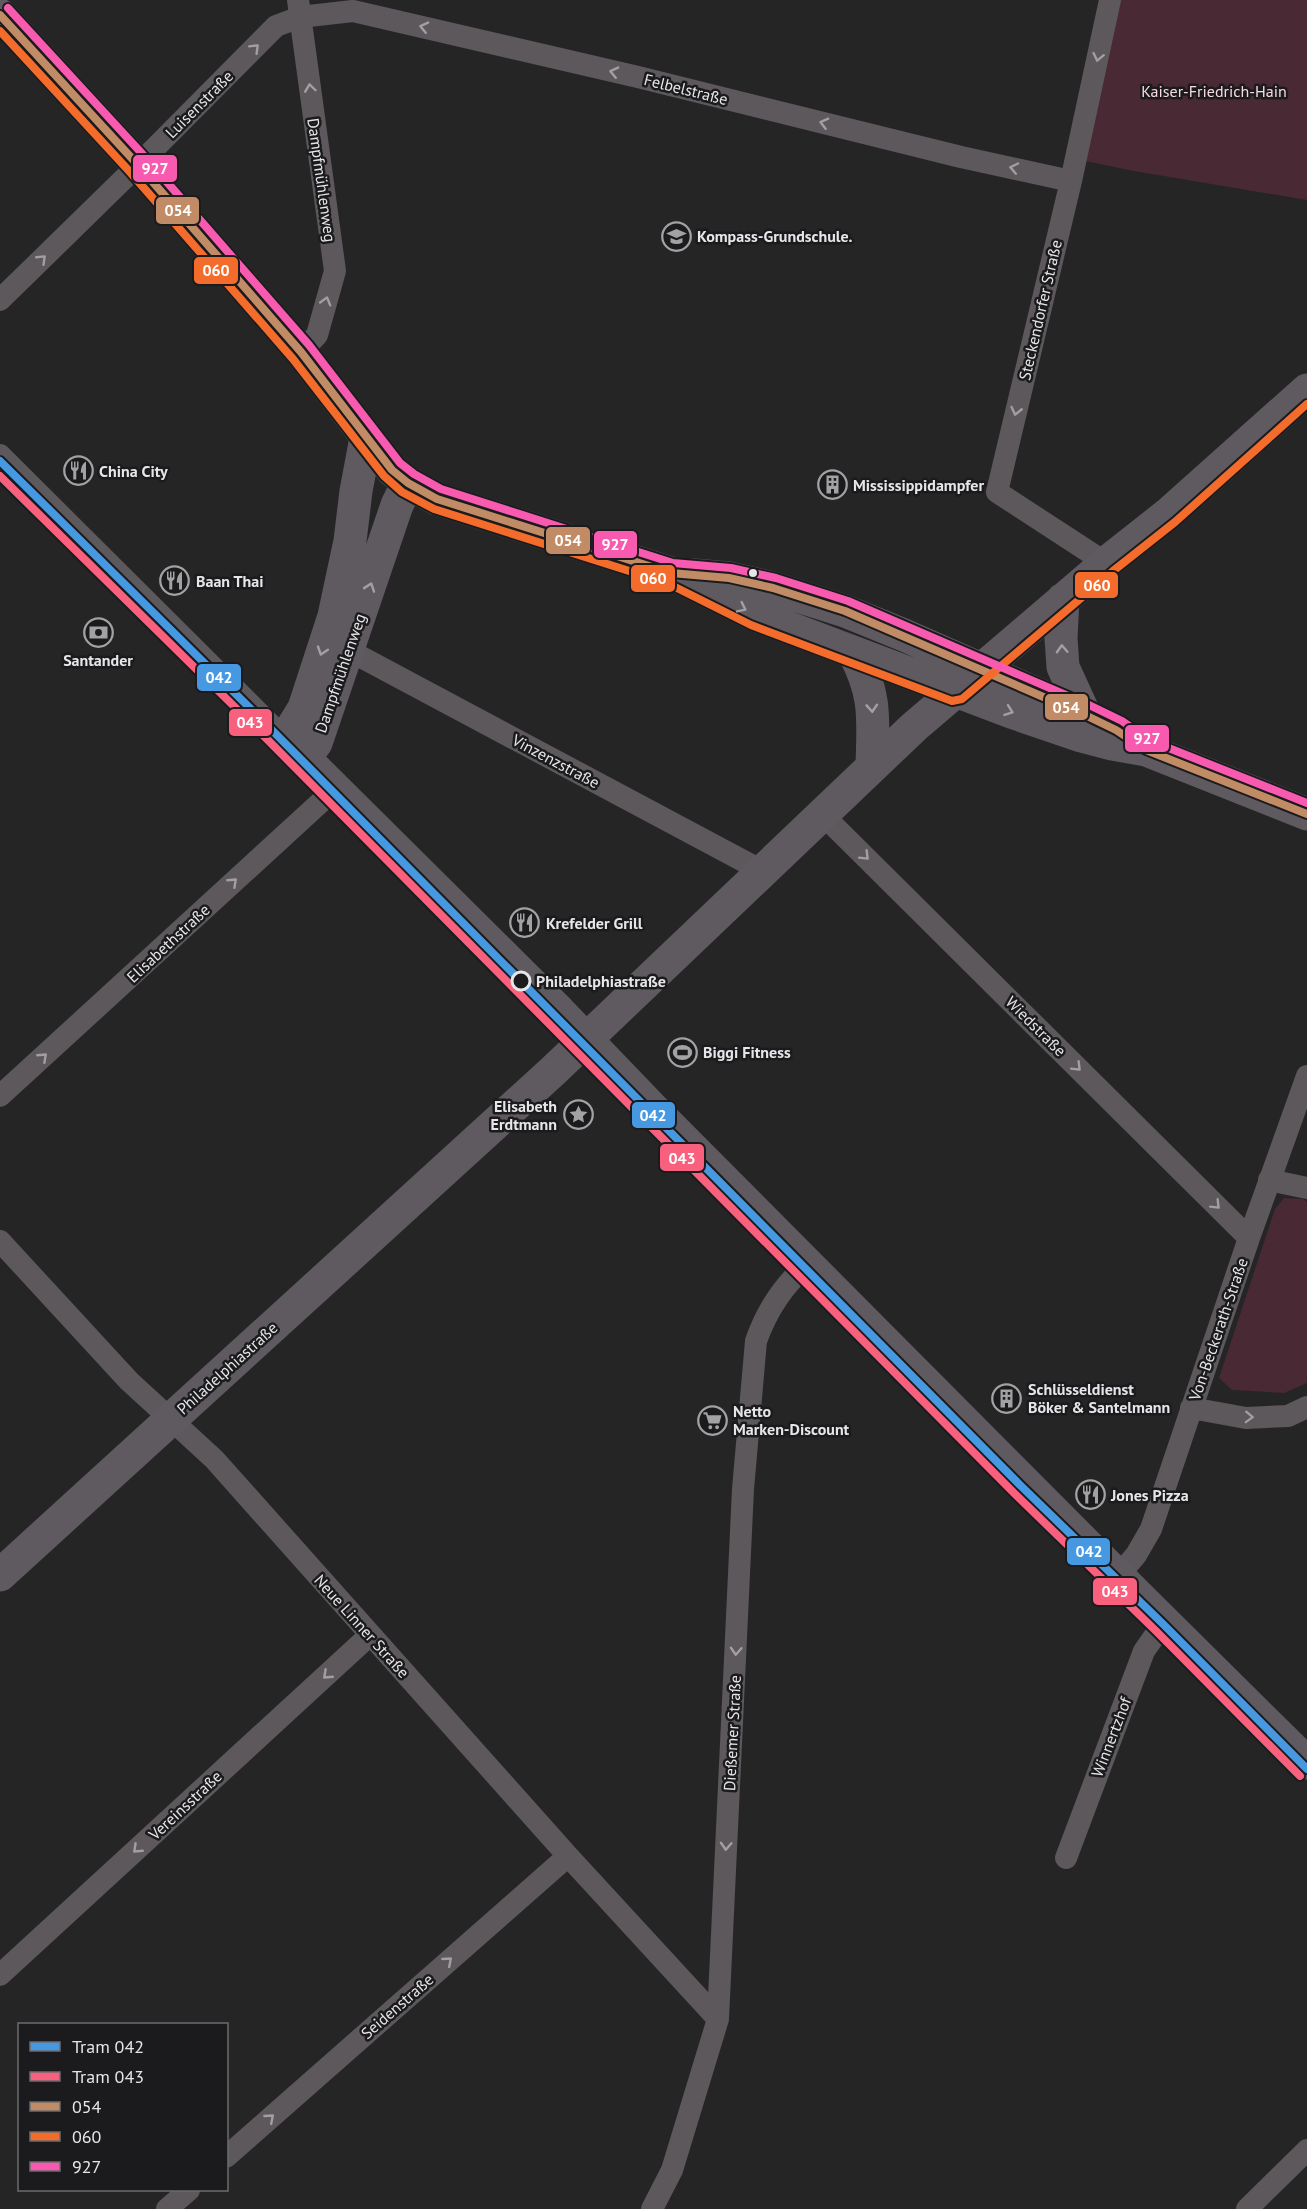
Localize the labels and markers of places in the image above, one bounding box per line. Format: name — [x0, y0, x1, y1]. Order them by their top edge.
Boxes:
school or university icon: Kompass-Grundschule. — [660, 220, 692, 252]
place label: Kompass-Grundschule. — [697, 226, 853, 246]
restaurant icon: China City — [62, 455, 94, 487]
place label: China City — [99, 461, 168, 481]
building icon: Mississippidampfer — [816, 469, 848, 501]
place label: Mississippidampfer — [853, 475, 984, 495]
restaurant icon: Baan Thai — [159, 565, 191, 597]
unlabelled marker — [747, 567, 759, 579]
place label: Baan Thai — [196, 571, 264, 591]
bank icon: Santander — [82, 616, 114, 648]
place label: Santander — [63, 650, 133, 670]
restaurant icon: Krefelder Grill — [509, 907, 541, 939]
place label: Krefelder Grill — [546, 913, 643, 933]
marker: Philadelphiastraße — [511, 971, 531, 991]
place label: Philadelphiastraße — [536, 971, 666, 991]
sports icon: Biggi Fitness — [666, 1036, 698, 1068]
place label: Biggi Fitness — [703, 1042, 791, 1062]
place label: Elisabeth Erdtmann — [491, 1096, 557, 1134]
place icon: Elisabeth Erdtmann — [562, 1099, 594, 1131]
place label: Schlüsseldienst Böker & Santelmann — [1028, 1379, 1170, 1417]
building icon: Schlüsseldienst Böker & Santelmann — [991, 1382, 1023, 1414]
place label: Netto Marken-Discount — [733, 1401, 850, 1439]
supermarket icon: Netto Marken-Discount — [696, 1404, 728, 1436]
restaurant icon: Jones Pizza — [1074, 1479, 1106, 1511]
place label: Jones Pizza — [1110, 1485, 1189, 1505]

